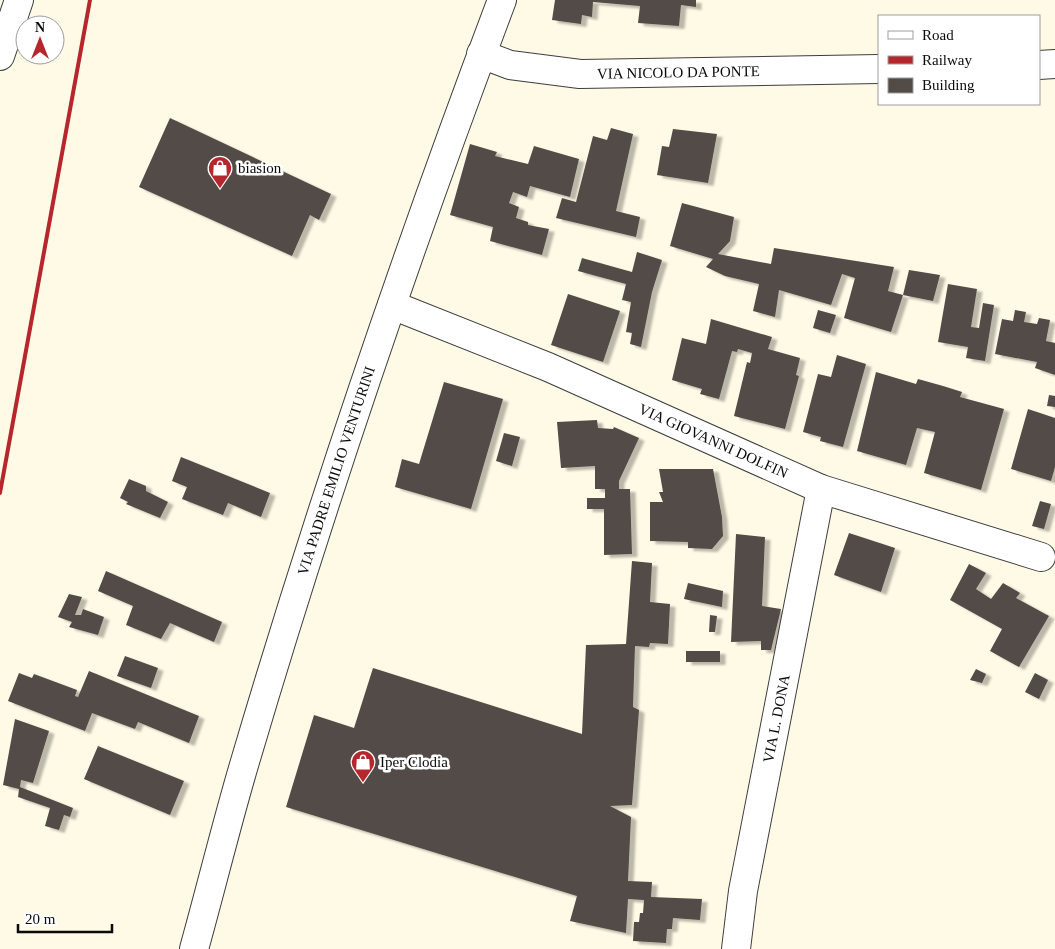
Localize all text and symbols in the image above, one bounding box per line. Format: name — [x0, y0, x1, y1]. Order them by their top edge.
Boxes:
north arrow — [15, 15, 65, 65]
legend — [878, 15, 1040, 105]
text: N — [35, 20, 45, 35]
text: Road — [922, 27, 954, 43]
text: Railway — [922, 52, 972, 68]
street label: VIA NICOLO DA PONTE — [597, 63, 760, 82]
text: Building — [922, 77, 975, 93]
shop icon: biasion — [207, 155, 233, 189]
place label: biasion — [238, 160, 282, 176]
street label: VIA PADRE EMILIO VENTURINI — [295, 364, 378, 577]
street label: VIA GIOVANNI DOLFIN — [636, 401, 791, 481]
street label: VIA L. DONA — [760, 673, 793, 764]
shop icon: Iper Clodia — [350, 749, 376, 783]
place label: Iper Clodia — [380, 754, 448, 770]
scale bar — [18, 902, 111, 934]
text: 20 m — [25, 911, 56, 927]

